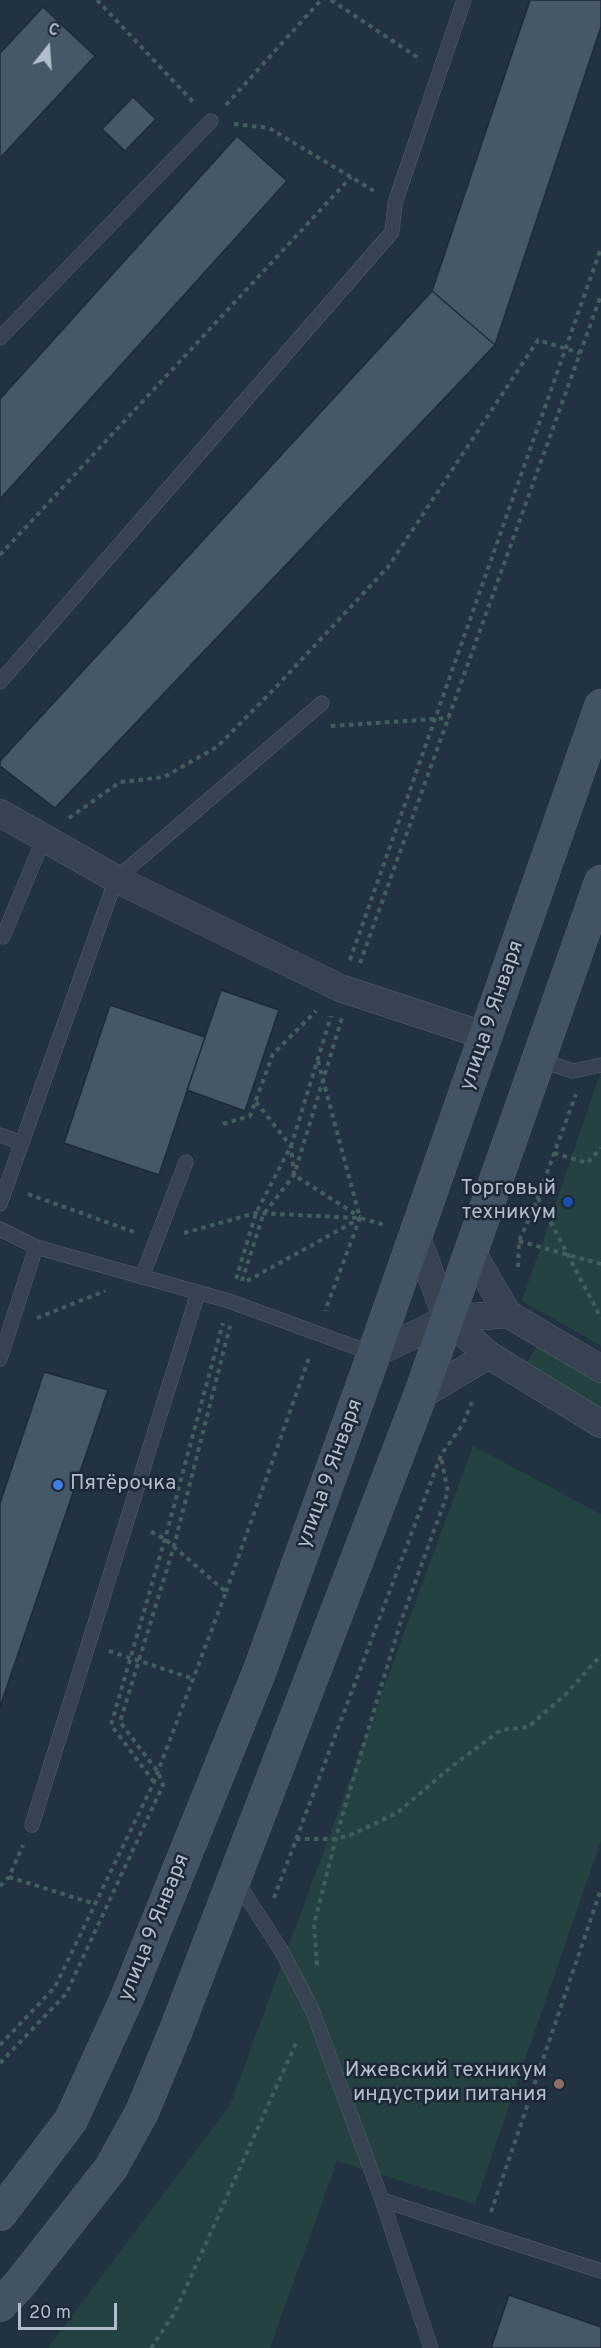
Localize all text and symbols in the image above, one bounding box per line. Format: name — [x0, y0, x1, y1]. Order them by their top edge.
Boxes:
north arrow — [18, 18, 78, 78]
text: С — [45, 20, 61, 42]
street label: улица 9 Января — [456, 938, 530, 1094]
place label: Торговый техникум — [460, 1177, 556, 1227]
marker: Торговый техникум — [561, 1195, 575, 1209]
street label: улица 9 Января — [292, 1396, 370, 1552]
place label: Пятёрочка — [70, 1472, 176, 1498]
marker: Пятёрочка — [51, 1478, 65, 1492]
street label: улица 9 Января — [114, 1851, 196, 2005]
place label: Ижевский техникум индустрии питания — [345, 2059, 547, 2109]
marker: Ижевский техникум индустрии питания — [552, 2077, 566, 2091]
scale bar — [21, 2291, 120, 2329]
text: 20 m — [29, 2302, 71, 2325]

